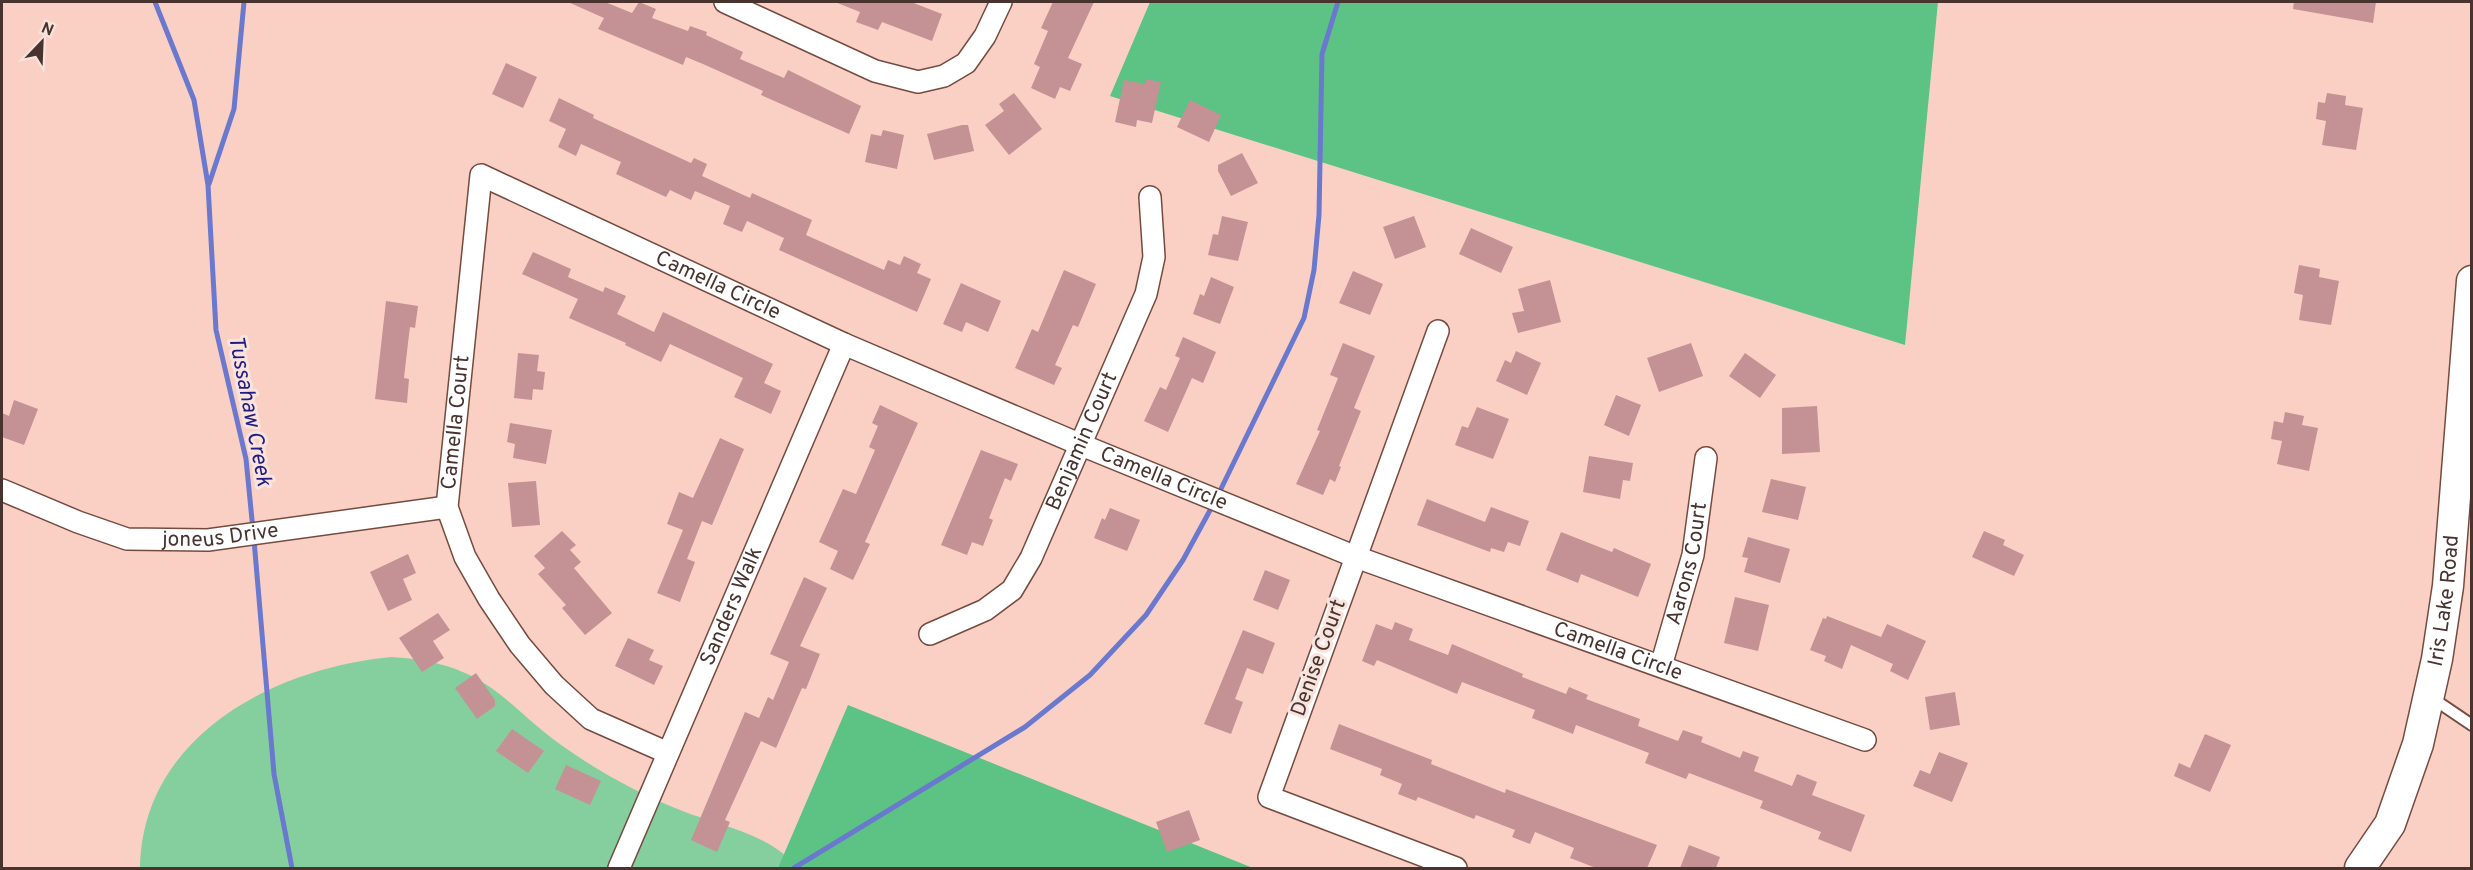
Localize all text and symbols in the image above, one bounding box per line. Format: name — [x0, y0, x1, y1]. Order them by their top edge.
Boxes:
north arrow — [12, 12, 72, 72]
text: N — [38, 19, 56, 41]
street label: Camella Circle — [651, 245, 785, 326]
water label: Tussahaw Creek — [221, 333, 277, 490]
street label: Camella Court — [435, 354, 476, 491]
street label: Benjamin Court — [1040, 368, 1124, 515]
street label: Camella Circle — [1096, 441, 1232, 517]
street label: Aarons Court — [1660, 501, 1713, 628]
street label: joneus Drive — [161, 517, 280, 554]
street label: Iris Lake Road — [2422, 534, 2465, 669]
street label: Sanders Walk — [694, 543, 769, 670]
street label: Denise Court — [1285, 596, 1353, 720]
street label: Camella Circle — [1550, 616, 1686, 687]

